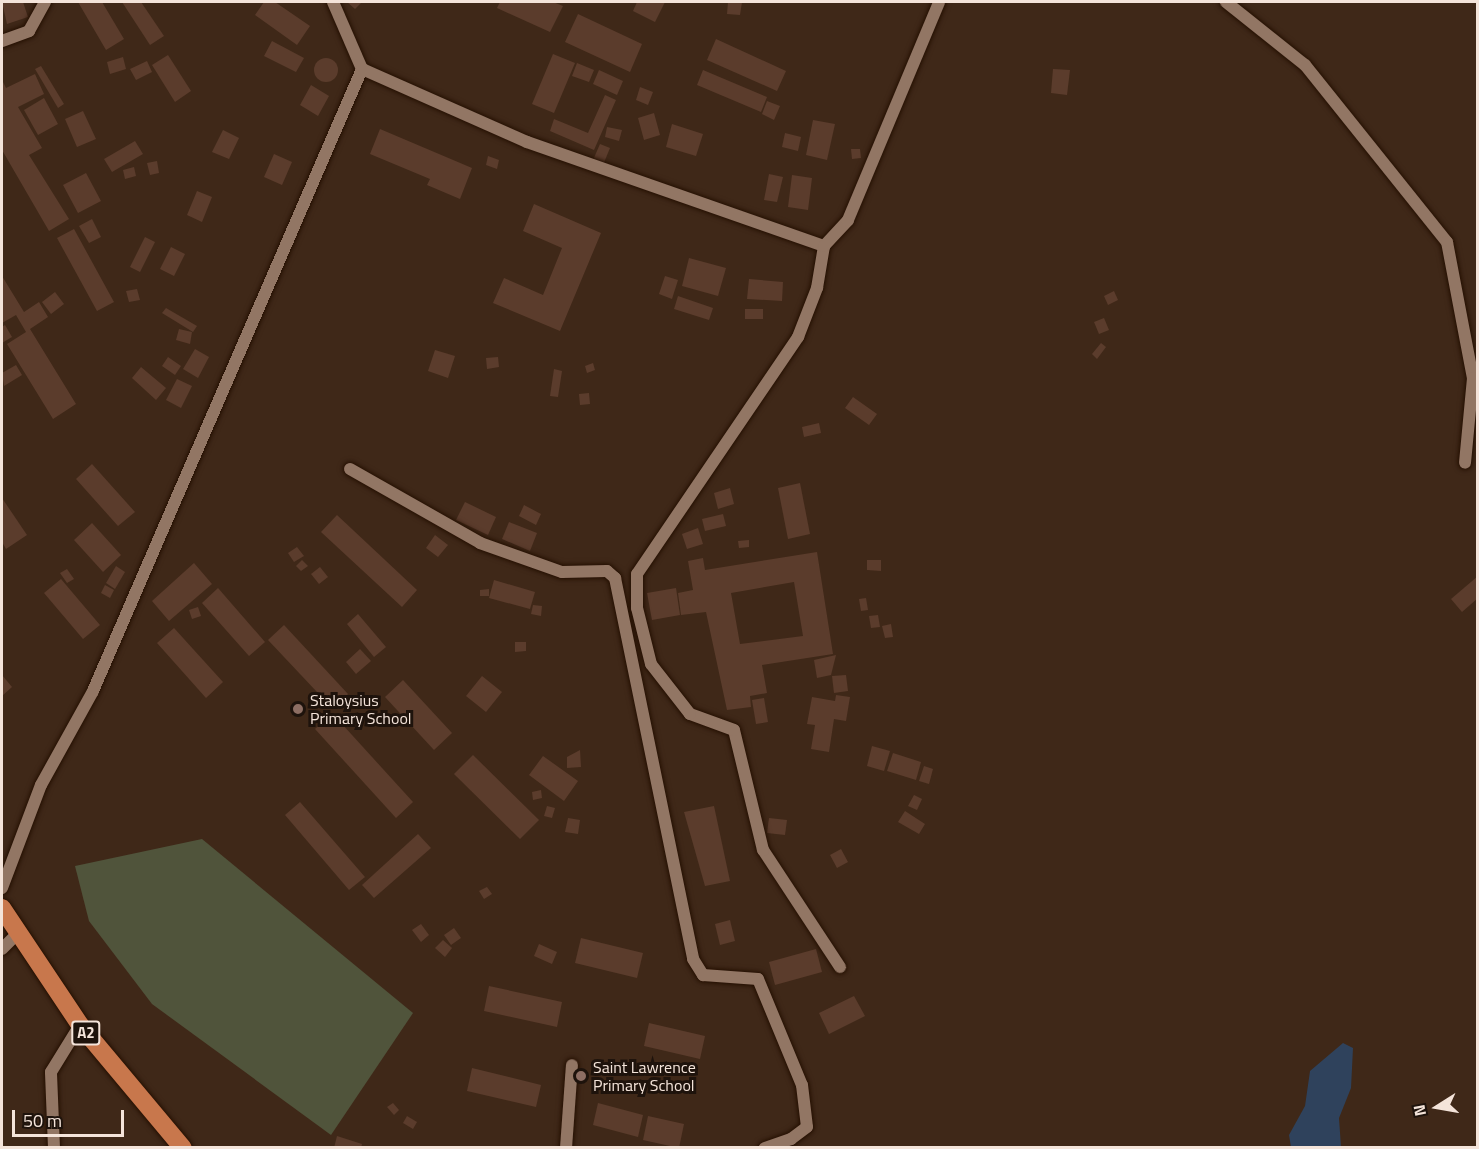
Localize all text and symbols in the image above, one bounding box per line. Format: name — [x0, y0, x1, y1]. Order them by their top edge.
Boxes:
place label: Staloysius Primary School — [310, 690, 412, 728]
marker: Staloysius Primary School — [291, 702, 305, 716]
road number: A2 — [71, 1021, 101, 1045]
place label: Saint Lawrence Primary School — [593, 1057, 696, 1095]
marker: Saint Lawrence Primary School — [574, 1069, 588, 1083]
north arrow — [1407, 1077, 1467, 1137]
scale bar — [15, 1098, 128, 1136]
text: N — [1406, 1103, 1432, 1118]
text: 50 m — [23, 1107, 62, 1134]

